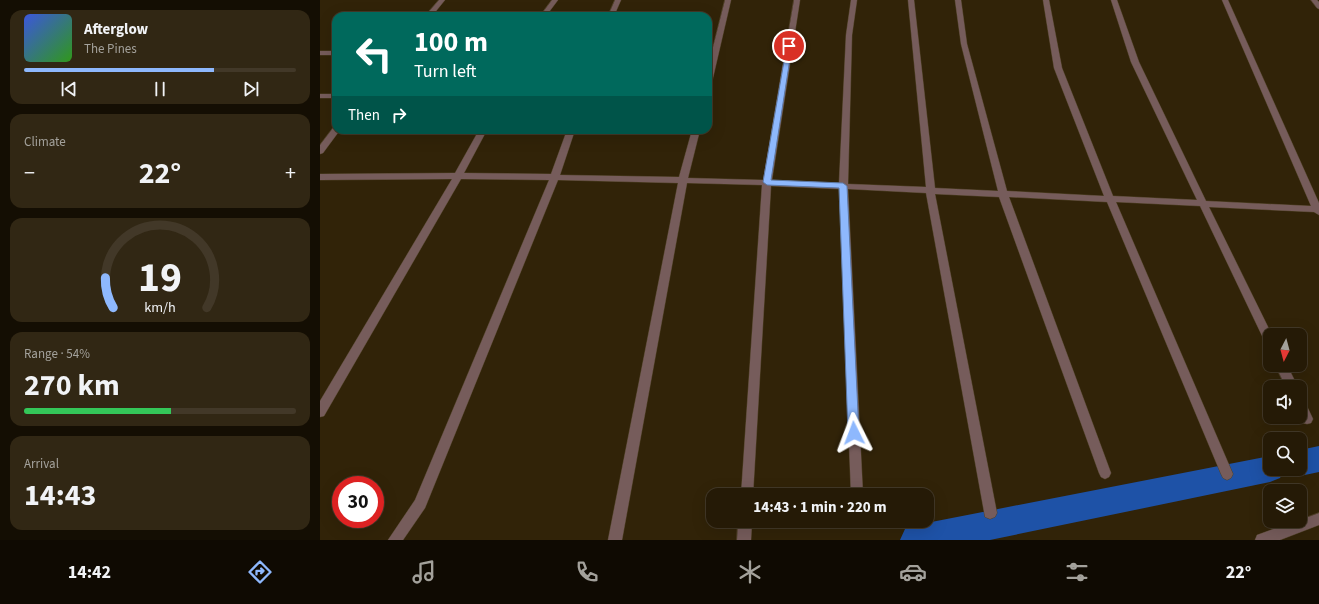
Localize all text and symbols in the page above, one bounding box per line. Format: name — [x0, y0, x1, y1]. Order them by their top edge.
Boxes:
text: Afterglow — [84, 19, 148, 40]
text: 100 m — [414, 22, 488, 62]
icon: left — [348, 28, 400, 80]
pin — [772, 29, 806, 63]
icon: arrive — [778, 35, 800, 57]
text: The Pines — [84, 40, 137, 58]
text: Turn left — [414, 59, 476, 84]
icon: previous — [58, 78, 80, 100]
icon: pause — [149, 78, 171, 100]
icon: next — [240, 78, 262, 100]
icon: right — [388, 104, 410, 126]
text: Then — [348, 105, 380, 126]
text: Climate — [24, 133, 66, 151]
text: 22° — [139, 152, 181, 195]
text: − — [24, 157, 35, 189]
text: + — [285, 157, 296, 189]
text: 19 — [138, 248, 182, 308]
text: km/h — [144, 297, 176, 318]
north arrow — [1263, 328, 1307, 372]
map controls — [1263, 328, 1307, 528]
text: Range · 54% — [24, 345, 90, 363]
text: 270 km — [24, 364, 120, 407]
button: sound — [1263, 380, 1307, 424]
position arrow — [833, 412, 875, 454]
button: search — [1263, 432, 1307, 476]
text: Arrival — [24, 455, 59, 473]
text: 14:43 — [24, 474, 96, 517]
speed limit sign: 30 — [332, 476, 384, 528]
button: layers — [1263, 484, 1307, 528]
text: 14:43 · 1 min · 220 m — [753, 497, 887, 518]
icon: directions — [246, 558, 274, 586]
icon: music — [410, 558, 438, 586]
icon: phone — [573, 558, 601, 586]
icon: climate — [736, 558, 764, 586]
icon: car — [899, 558, 927, 586]
icon: filters — [1063, 558, 1091, 586]
text: 14:42 — [68, 560, 111, 585]
text: 22° — [1226, 560, 1251, 585]

